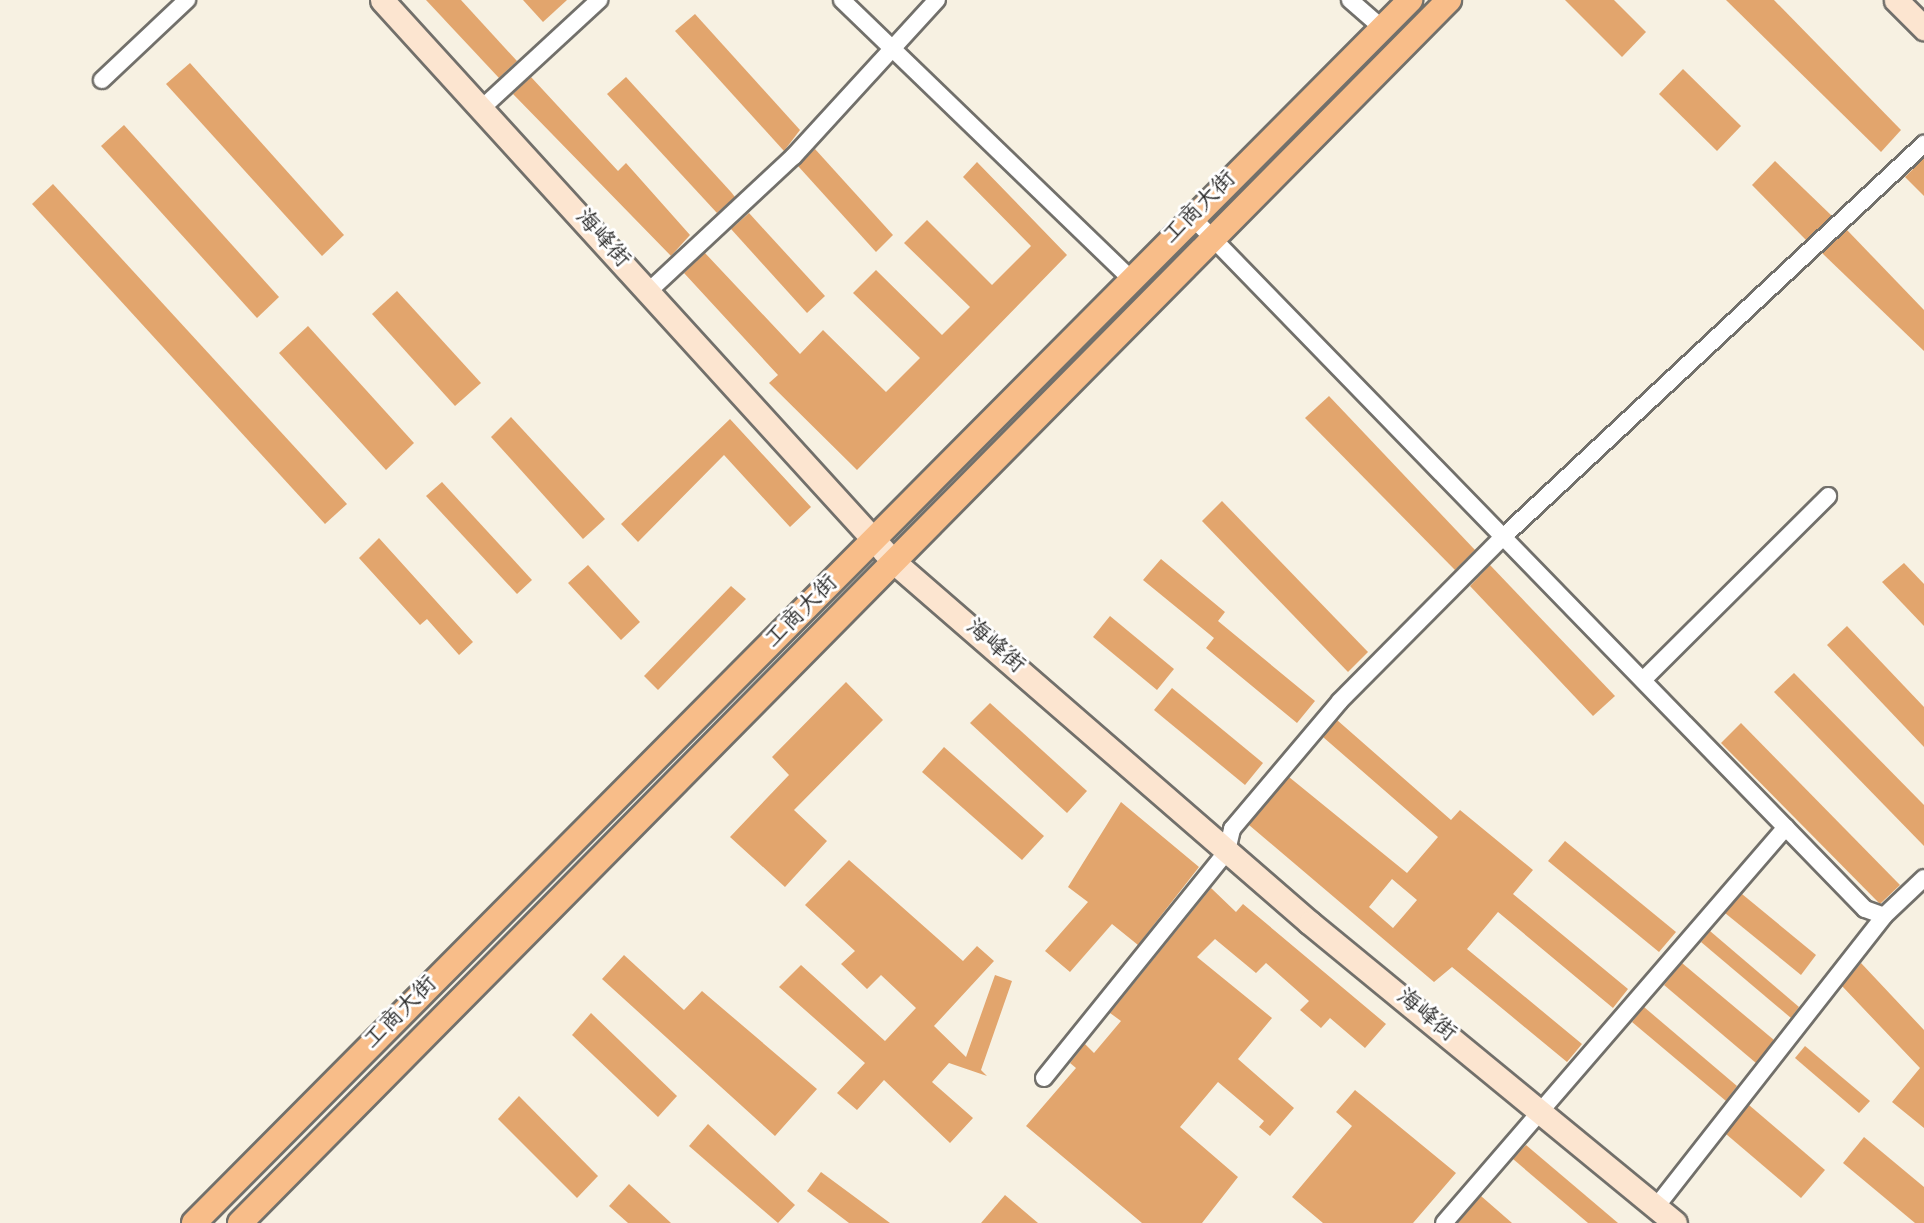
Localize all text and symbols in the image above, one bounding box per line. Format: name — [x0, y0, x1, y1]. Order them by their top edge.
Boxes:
street label: 工商大街 — [1159, 167, 1243, 251]
street label: 海峰街 — [568, 205, 634, 275]
street label: 工商大街 — [761, 571, 845, 655]
street label: 海峰街 — [959, 615, 1029, 681]
street label: 工商大街 — [360, 972, 444, 1056]
street label: 海峰街 — [1390, 985, 1460, 1049]

